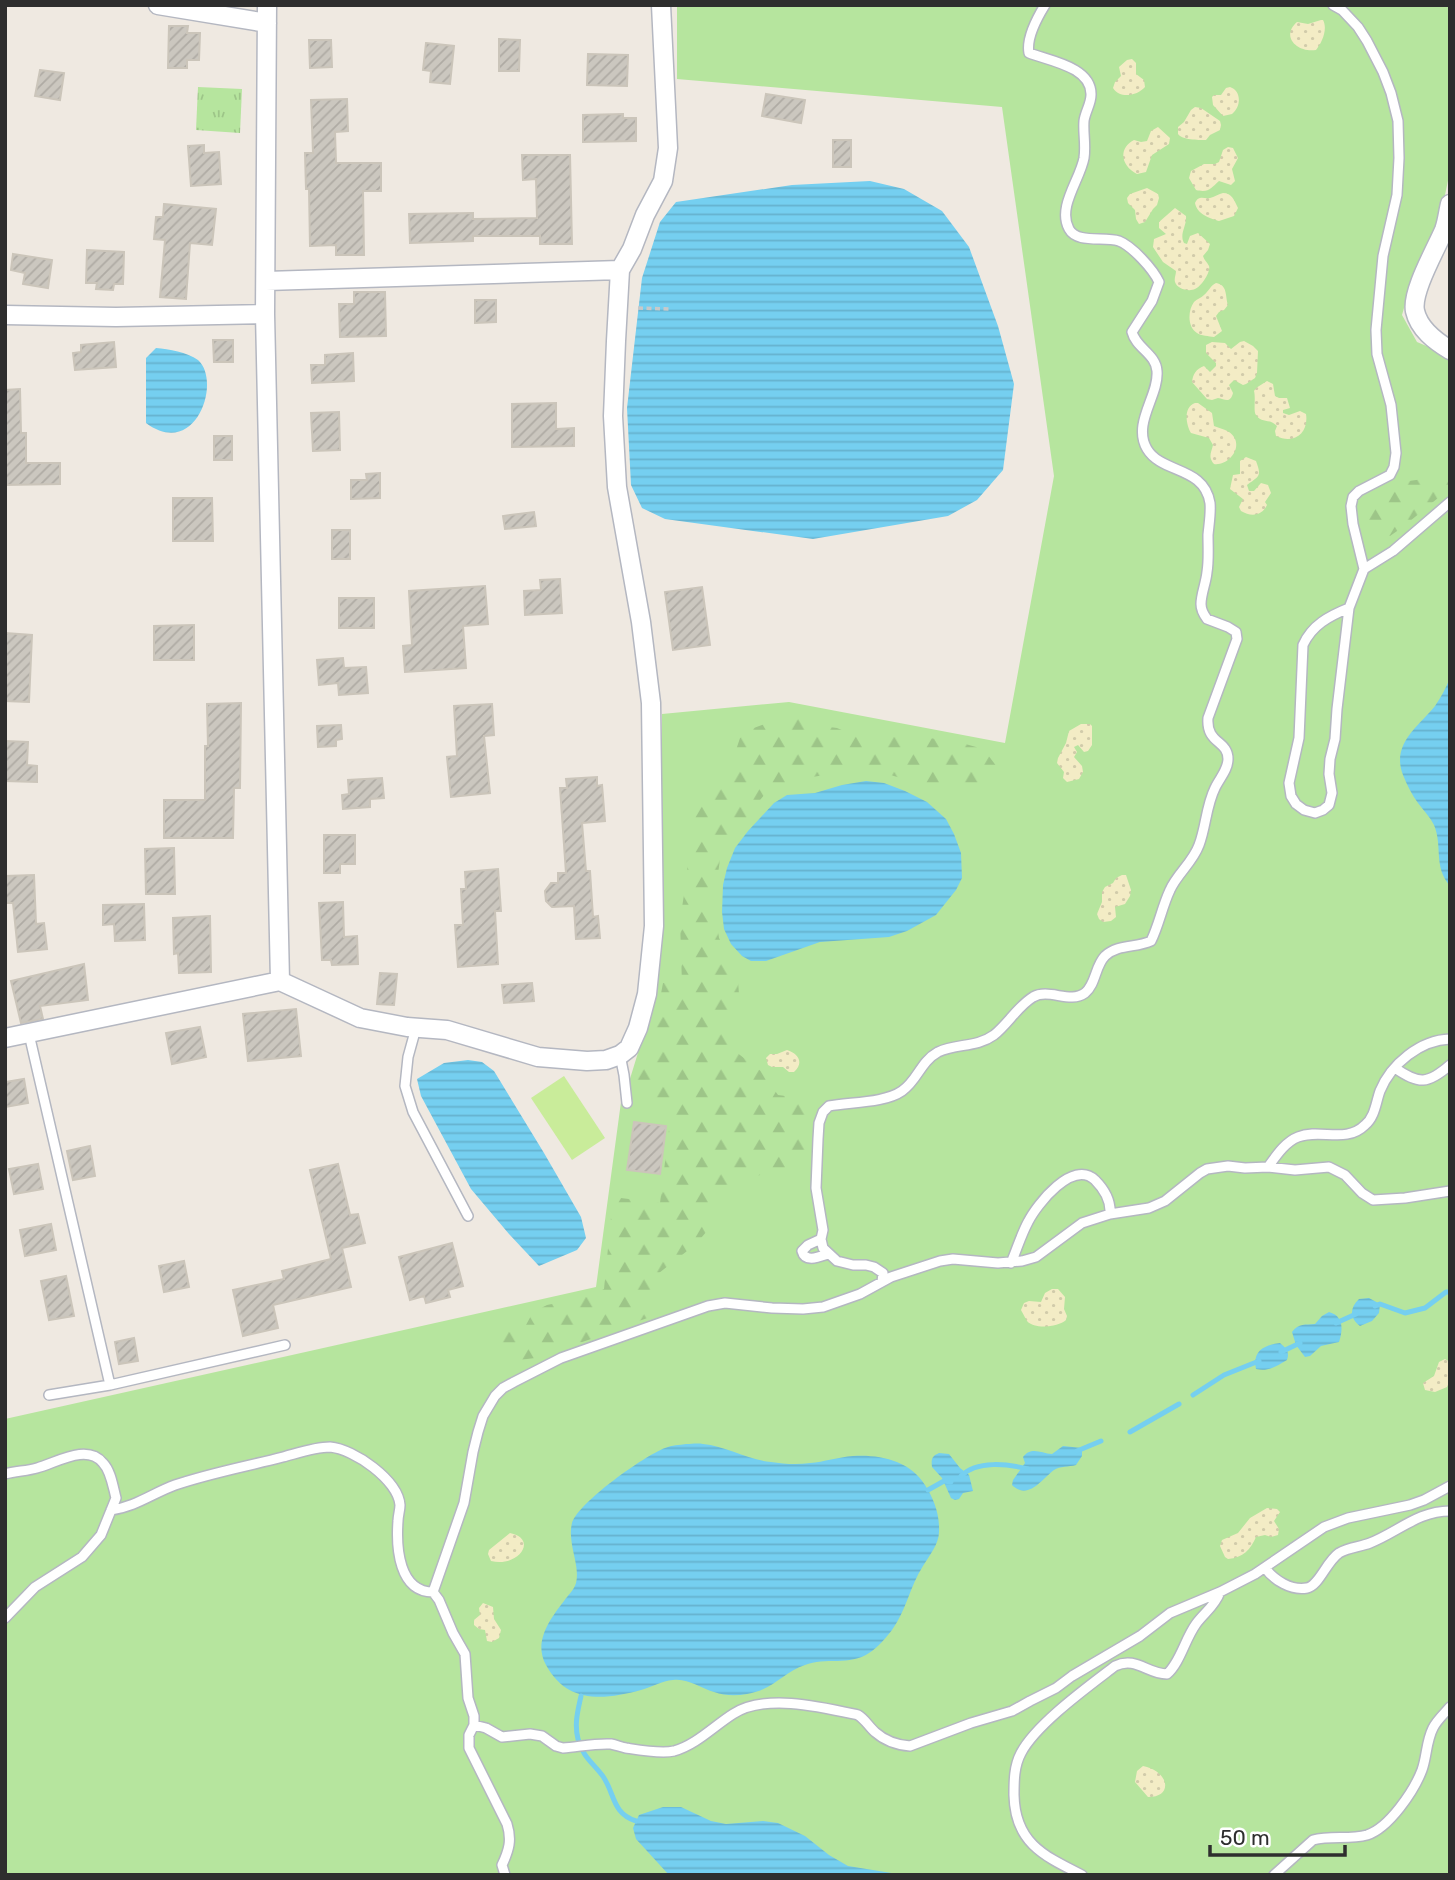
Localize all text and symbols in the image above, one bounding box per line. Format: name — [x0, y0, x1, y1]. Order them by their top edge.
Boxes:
scale bar — [1210, 1814, 1345, 1858]
text: 50 m — [1220, 1825, 1270, 1850]

